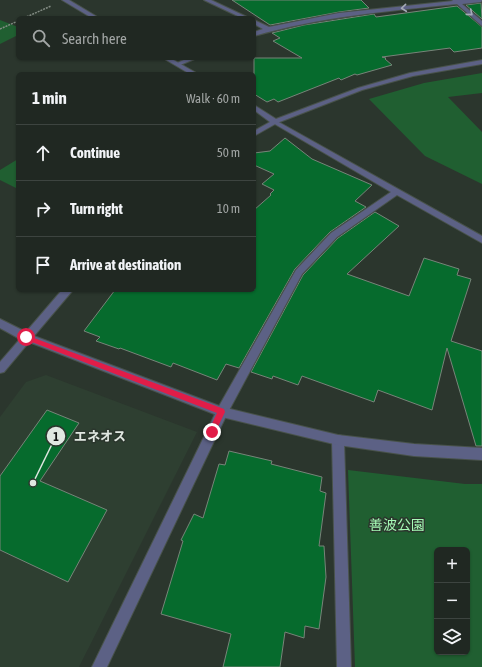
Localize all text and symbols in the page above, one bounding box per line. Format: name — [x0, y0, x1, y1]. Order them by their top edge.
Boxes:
one-way arrow — [401, 3, 407, 12]
one-way arrow — [465, 9, 472, 16]
search box — [16, 16, 256, 60]
icon: search — [30, 27, 52, 49]
text: Search here — [62, 30, 127, 47]
text: 1 min — [32, 88, 67, 108]
text: Walk · 60 m — [186, 91, 240, 106]
icon: ahead — [32, 142, 54, 164]
text: Continue — [70, 144, 120, 161]
text: 50 m — [217, 145, 240, 160]
icon: right — [32, 198, 54, 220]
text: Turn right — [70, 200, 123, 217]
text: 10 m — [217, 201, 240, 216]
icon: arrive — [32, 254, 54, 276]
text: Arrive at destination — [70, 256, 181, 273]
route start — [17, 328, 35, 346]
route end — [203, 423, 221, 441]
callout: エネオス — [46, 424, 134, 449]
text: エネオス — [74, 429, 126, 444]
text: 1 — [53, 430, 59, 444]
park label: 善波公園 — [369, 517, 425, 533]
map controls — [434, 547, 470, 655]
button: + — [434, 547, 470, 583]
button: − — [434, 583, 470, 619]
button: layers — [434, 619, 470, 655]

